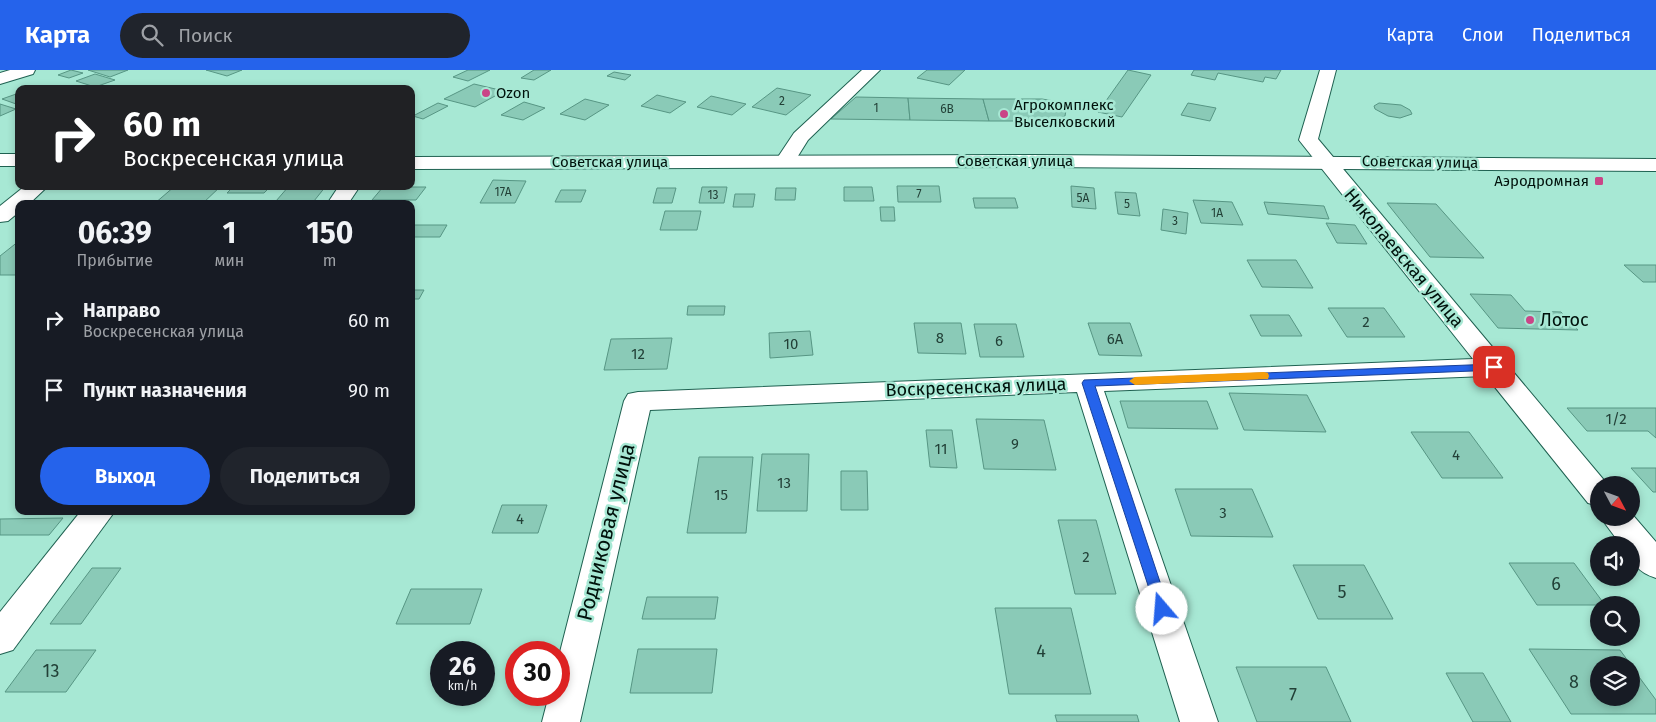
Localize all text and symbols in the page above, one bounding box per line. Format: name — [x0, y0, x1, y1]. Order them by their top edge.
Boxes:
search box — [120, 13, 470, 58]
text: Карта — [25, 21, 90, 49]
icon: search — [138, 21, 166, 49]
text: Поиск — [178, 24, 232, 47]
text: Карта — [1386, 24, 1434, 46]
text: Слои — [1462, 24, 1504, 46]
text: Поделиться — [1532, 24, 1631, 46]
place label: Ozon — [496, 84, 530, 102]
marker: Ozon — [480, 87, 492, 99]
house number: 2 — [779, 94, 785, 108]
place label: Агрокомплекс Выселковский — [1014, 96, 1115, 131]
house number: 1 — [873, 101, 879, 115]
house number: 6В — [940, 102, 954, 116]
text: 60 m — [123, 103, 201, 145]
icon: right — [40, 105, 105, 170]
marker: Агрокомплекс Выселковский — [998, 108, 1010, 120]
text: Воскресенская улица — [123, 145, 344, 172]
street label: Советская улица — [957, 152, 1073, 170]
street label: Советская улица — [1362, 152, 1478, 172]
street label: Советская улица — [552, 153, 668, 171]
place label: Аэродромная — [1494, 172, 1589, 190]
marker: Аэродромная — [1593, 175, 1605, 187]
street label: Николаевская улица — [1339, 184, 1469, 332]
house number: 17А — [494, 185, 512, 199]
house number: 7 — [916, 187, 922, 201]
house number: 13 — [707, 188, 719, 202]
house number: 5А — [1077, 191, 1090, 205]
house number: 5 — [1124, 197, 1130, 211]
house number: 1А — [1211, 206, 1223, 220]
house number: 3 — [1172, 214, 1178, 228]
text: 06:39 — [78, 215, 152, 251]
text: 1 — [222, 215, 236, 251]
text: 150 — [306, 215, 353, 251]
text: Прибытие — [77, 251, 153, 270]
text: мин — [215, 251, 244, 270]
text: m — [323, 251, 337, 270]
text: Направо — [83, 299, 160, 322]
icon: right — [40, 306, 68, 334]
text: 60 m — [348, 309, 390, 332]
place label: Лотос — [1540, 309, 1589, 331]
house number: 2 — [1362, 313, 1370, 331]
marker: Лотос — [1524, 314, 1536, 326]
text: Воскресенская улица — [83, 322, 244, 341]
house number: 8 — [936, 329, 944, 347]
house number: 6А — [1107, 330, 1124, 348]
house number: 6 — [995, 332, 1003, 350]
house number: 10 — [784, 335, 798, 353]
house number: 12 — [631, 345, 645, 363]
pin — [1473, 346, 1515, 388]
icon: arrive — [1480, 353, 1508, 381]
street label: Воскресенская улица — [885, 373, 1067, 401]
icon: arrive — [40, 376, 68, 404]
text: Пункт назначения — [83, 379, 247, 402]
text: 90 m — [348, 379, 390, 402]
house number: 1/2 — [1605, 410, 1627, 428]
house number: 9 — [1011, 435, 1019, 453]
house number: 11 — [935, 440, 947, 458]
street label: Родниковая улица — [571, 441, 641, 623]
house number: 4 — [1452, 446, 1460, 464]
button: Выход — [40, 447, 210, 505]
button: Поделиться — [220, 447, 390, 505]
house number: 13 — [777, 474, 791, 492]
north arrow — [1590, 476, 1640, 526]
map controls — [1590, 476, 1640, 706]
house number: 15 — [714, 486, 728, 504]
house number: 3 — [1219, 504, 1227, 522]
house number: 4 — [516, 510, 524, 528]
button: sound — [1590, 536, 1640, 586]
house number: 2 — [1082, 548, 1090, 566]
house number: 6 — [1551, 573, 1561, 595]
house number: 5 — [1337, 581, 1347, 603]
position arrow — [1135, 582, 1187, 634]
button: search — [1590, 596, 1640, 646]
house number: 4 — [1036, 640, 1046, 662]
speed limit sign: 30 — [505, 641, 570, 706]
text: 26 — [449, 652, 476, 682]
button: layers — [1590, 656, 1640, 706]
house number: 13 — [43, 660, 59, 682]
house number: 8 — [1569, 671, 1579, 693]
text: km/h — [448, 679, 477, 693]
house number: 7 — [1289, 684, 1297, 706]

